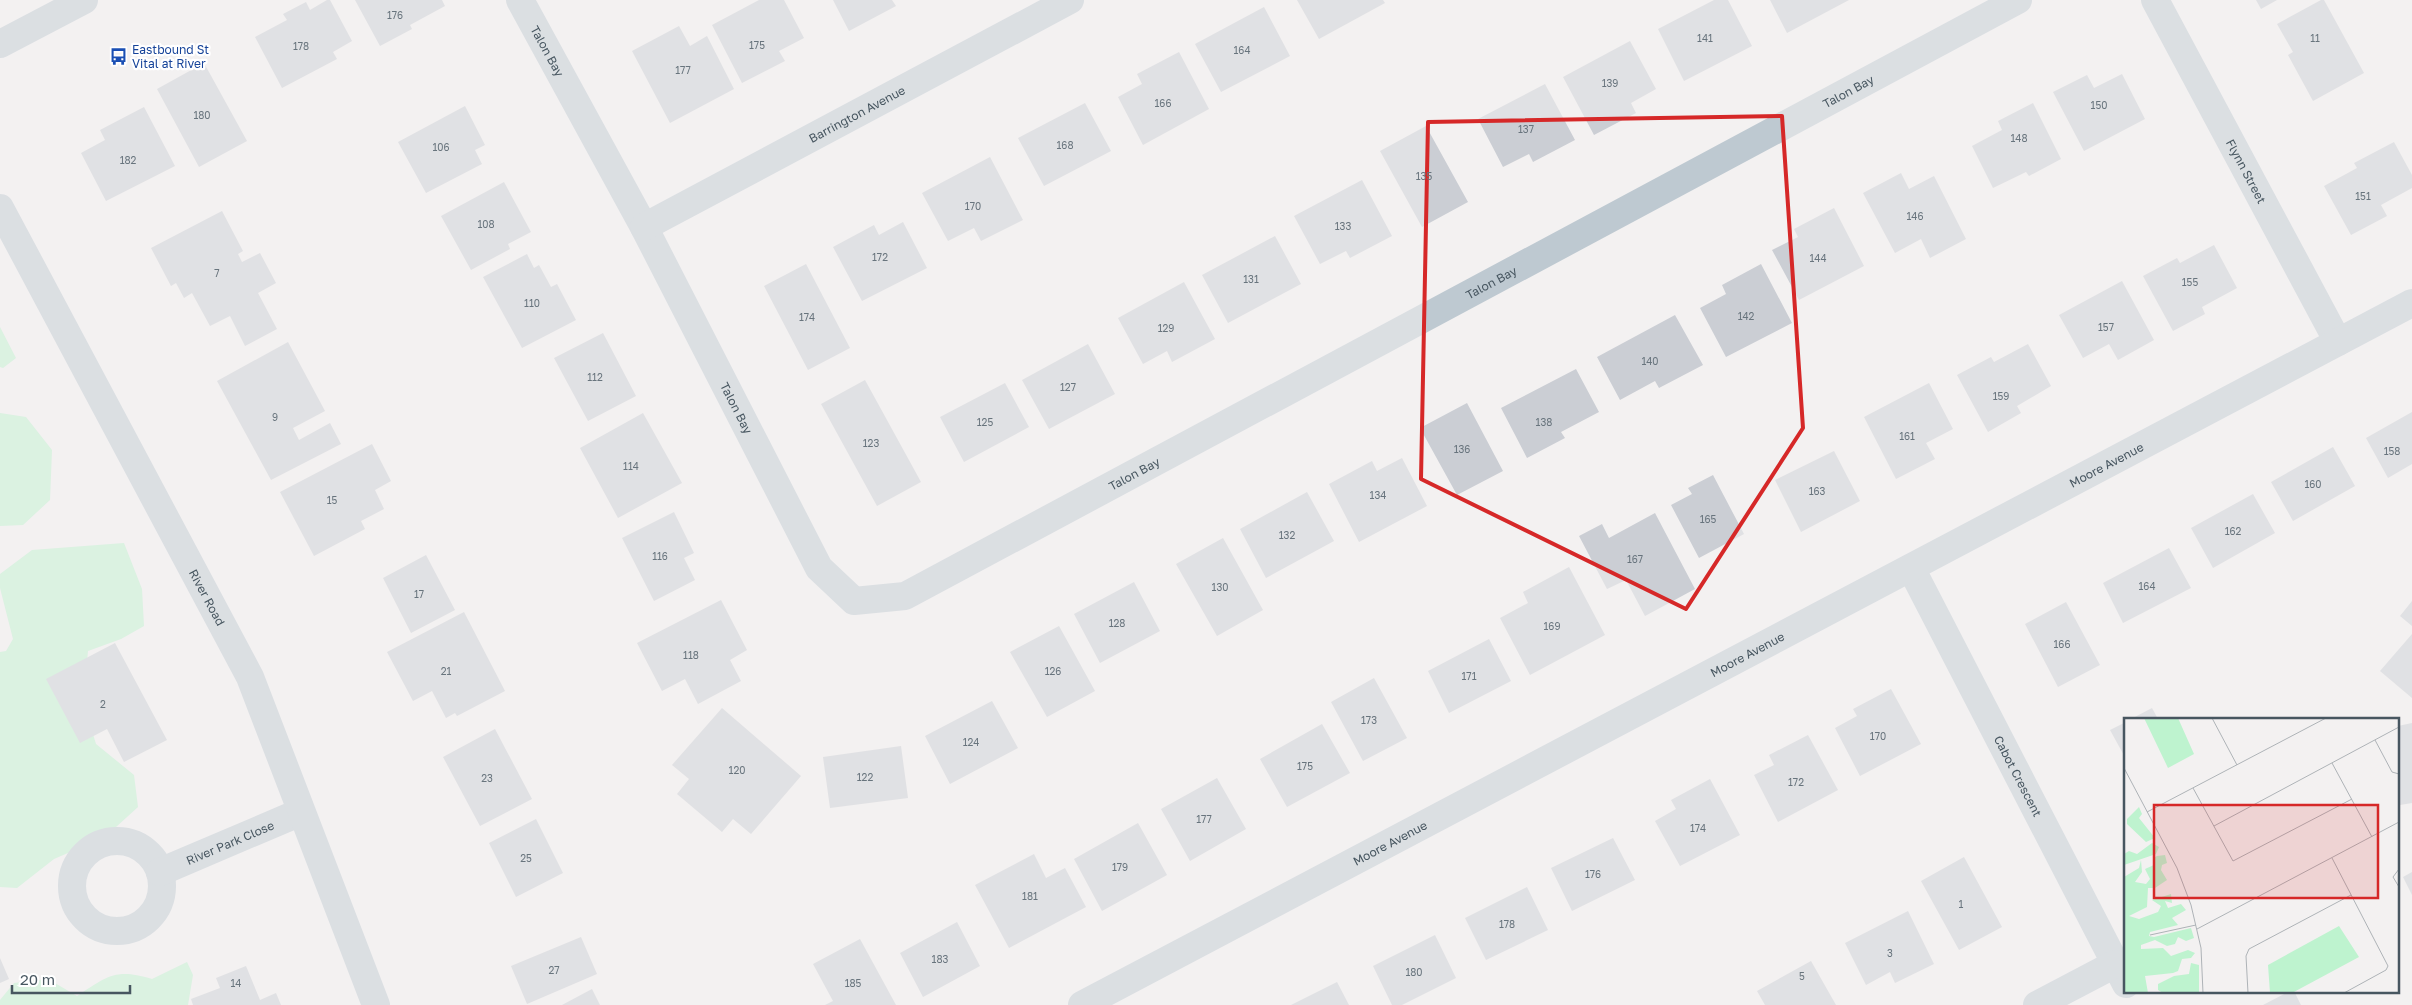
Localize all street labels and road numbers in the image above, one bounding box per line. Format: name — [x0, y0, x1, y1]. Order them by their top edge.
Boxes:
street label: Talon Bay — [528, 23, 568, 79]
street label: Talon Bay — [1820, 71, 1876, 111]
street label: Barrington Avenue — [806, 82, 907, 145]
street label: Flynn Street — [2223, 136, 2270, 206]
street label: Talon Bay — [1463, 262, 1519, 302]
street label: Talon Bay — [717, 380, 756, 436]
street label: Moore Avenue — [2066, 439, 2146, 490]
street label: Talon Bay — [1106, 453, 1162, 493]
street label: River Road — [186, 566, 229, 628]
street label: Moore Avenue — [1707, 628, 1787, 680]
street label: Cabot Crescent — [1991, 733, 2046, 819]
street label: River Park Close — [184, 817, 276, 868]
street label: Moore Avenue — [1350, 817, 1429, 868]

